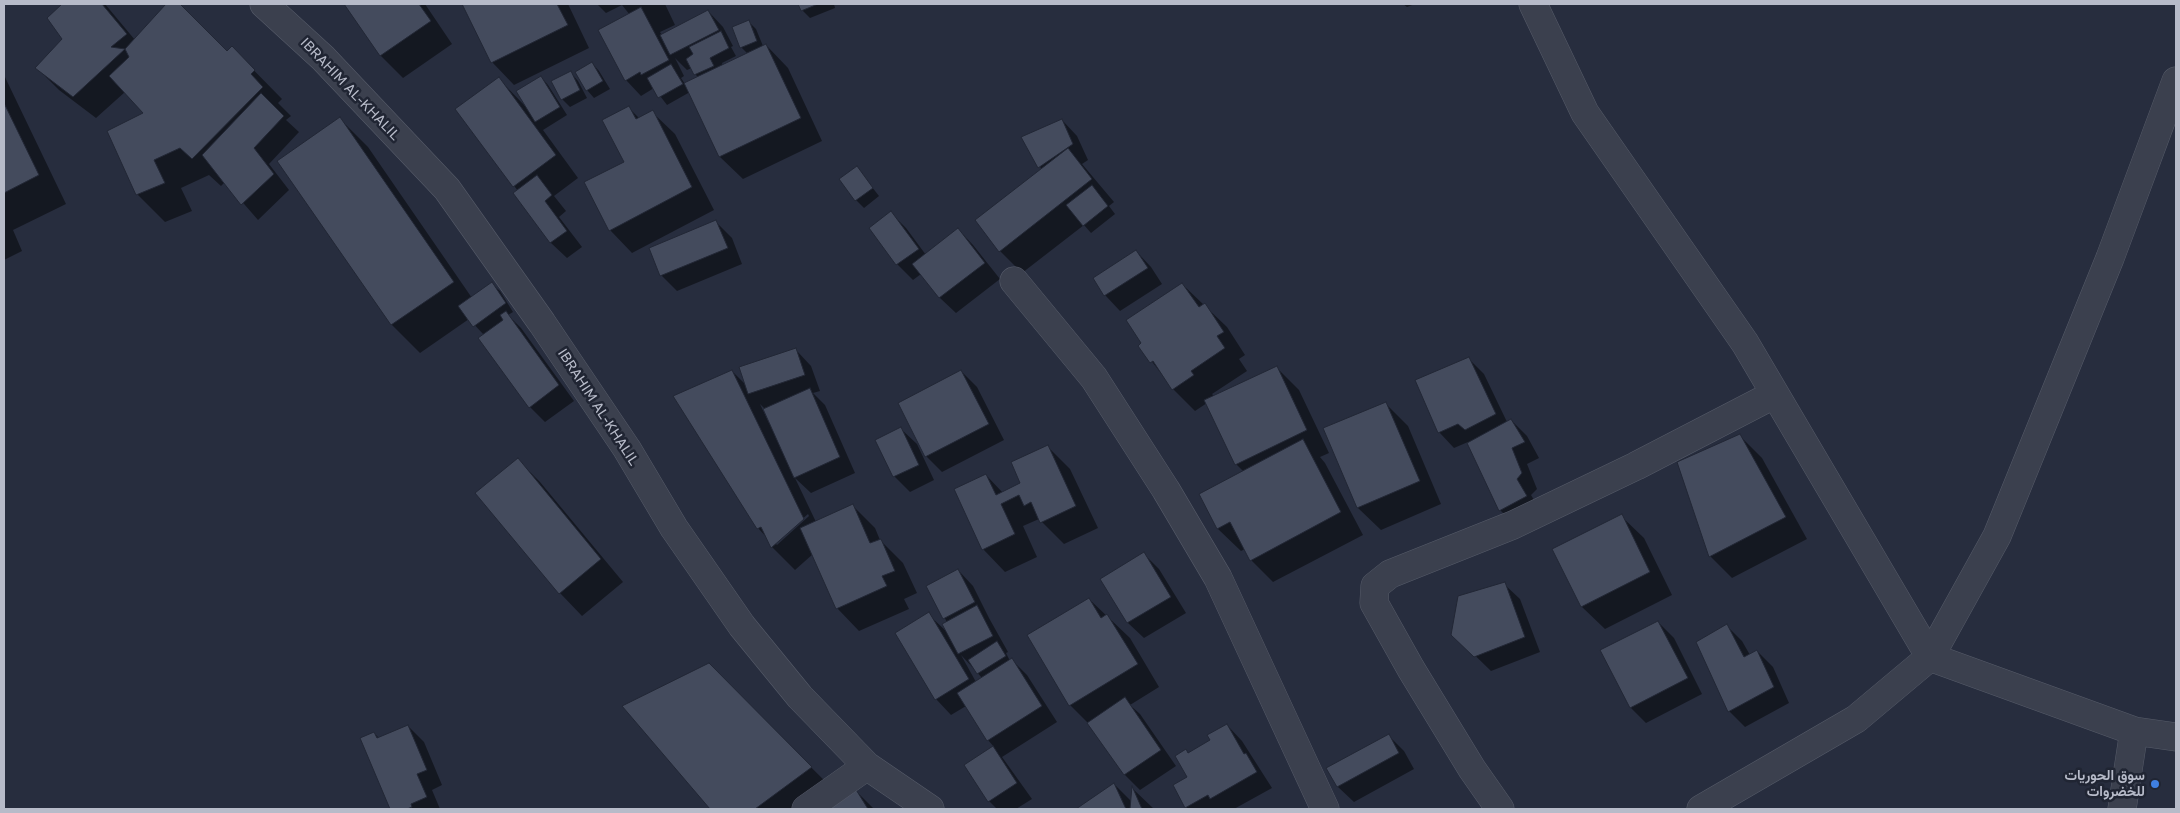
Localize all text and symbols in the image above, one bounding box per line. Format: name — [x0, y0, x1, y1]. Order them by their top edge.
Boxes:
street label: IBRAHIM AL-KHALIL — [297, 34, 403, 144]
street label: IBRAHIM AL-KHALIL — [554, 345, 642, 469]
place label: سوق الحوريات للخضروات — [2064, 768, 2145, 800]
marker: سوق الحوريات للخضروات — [2149, 778, 2161, 790]

